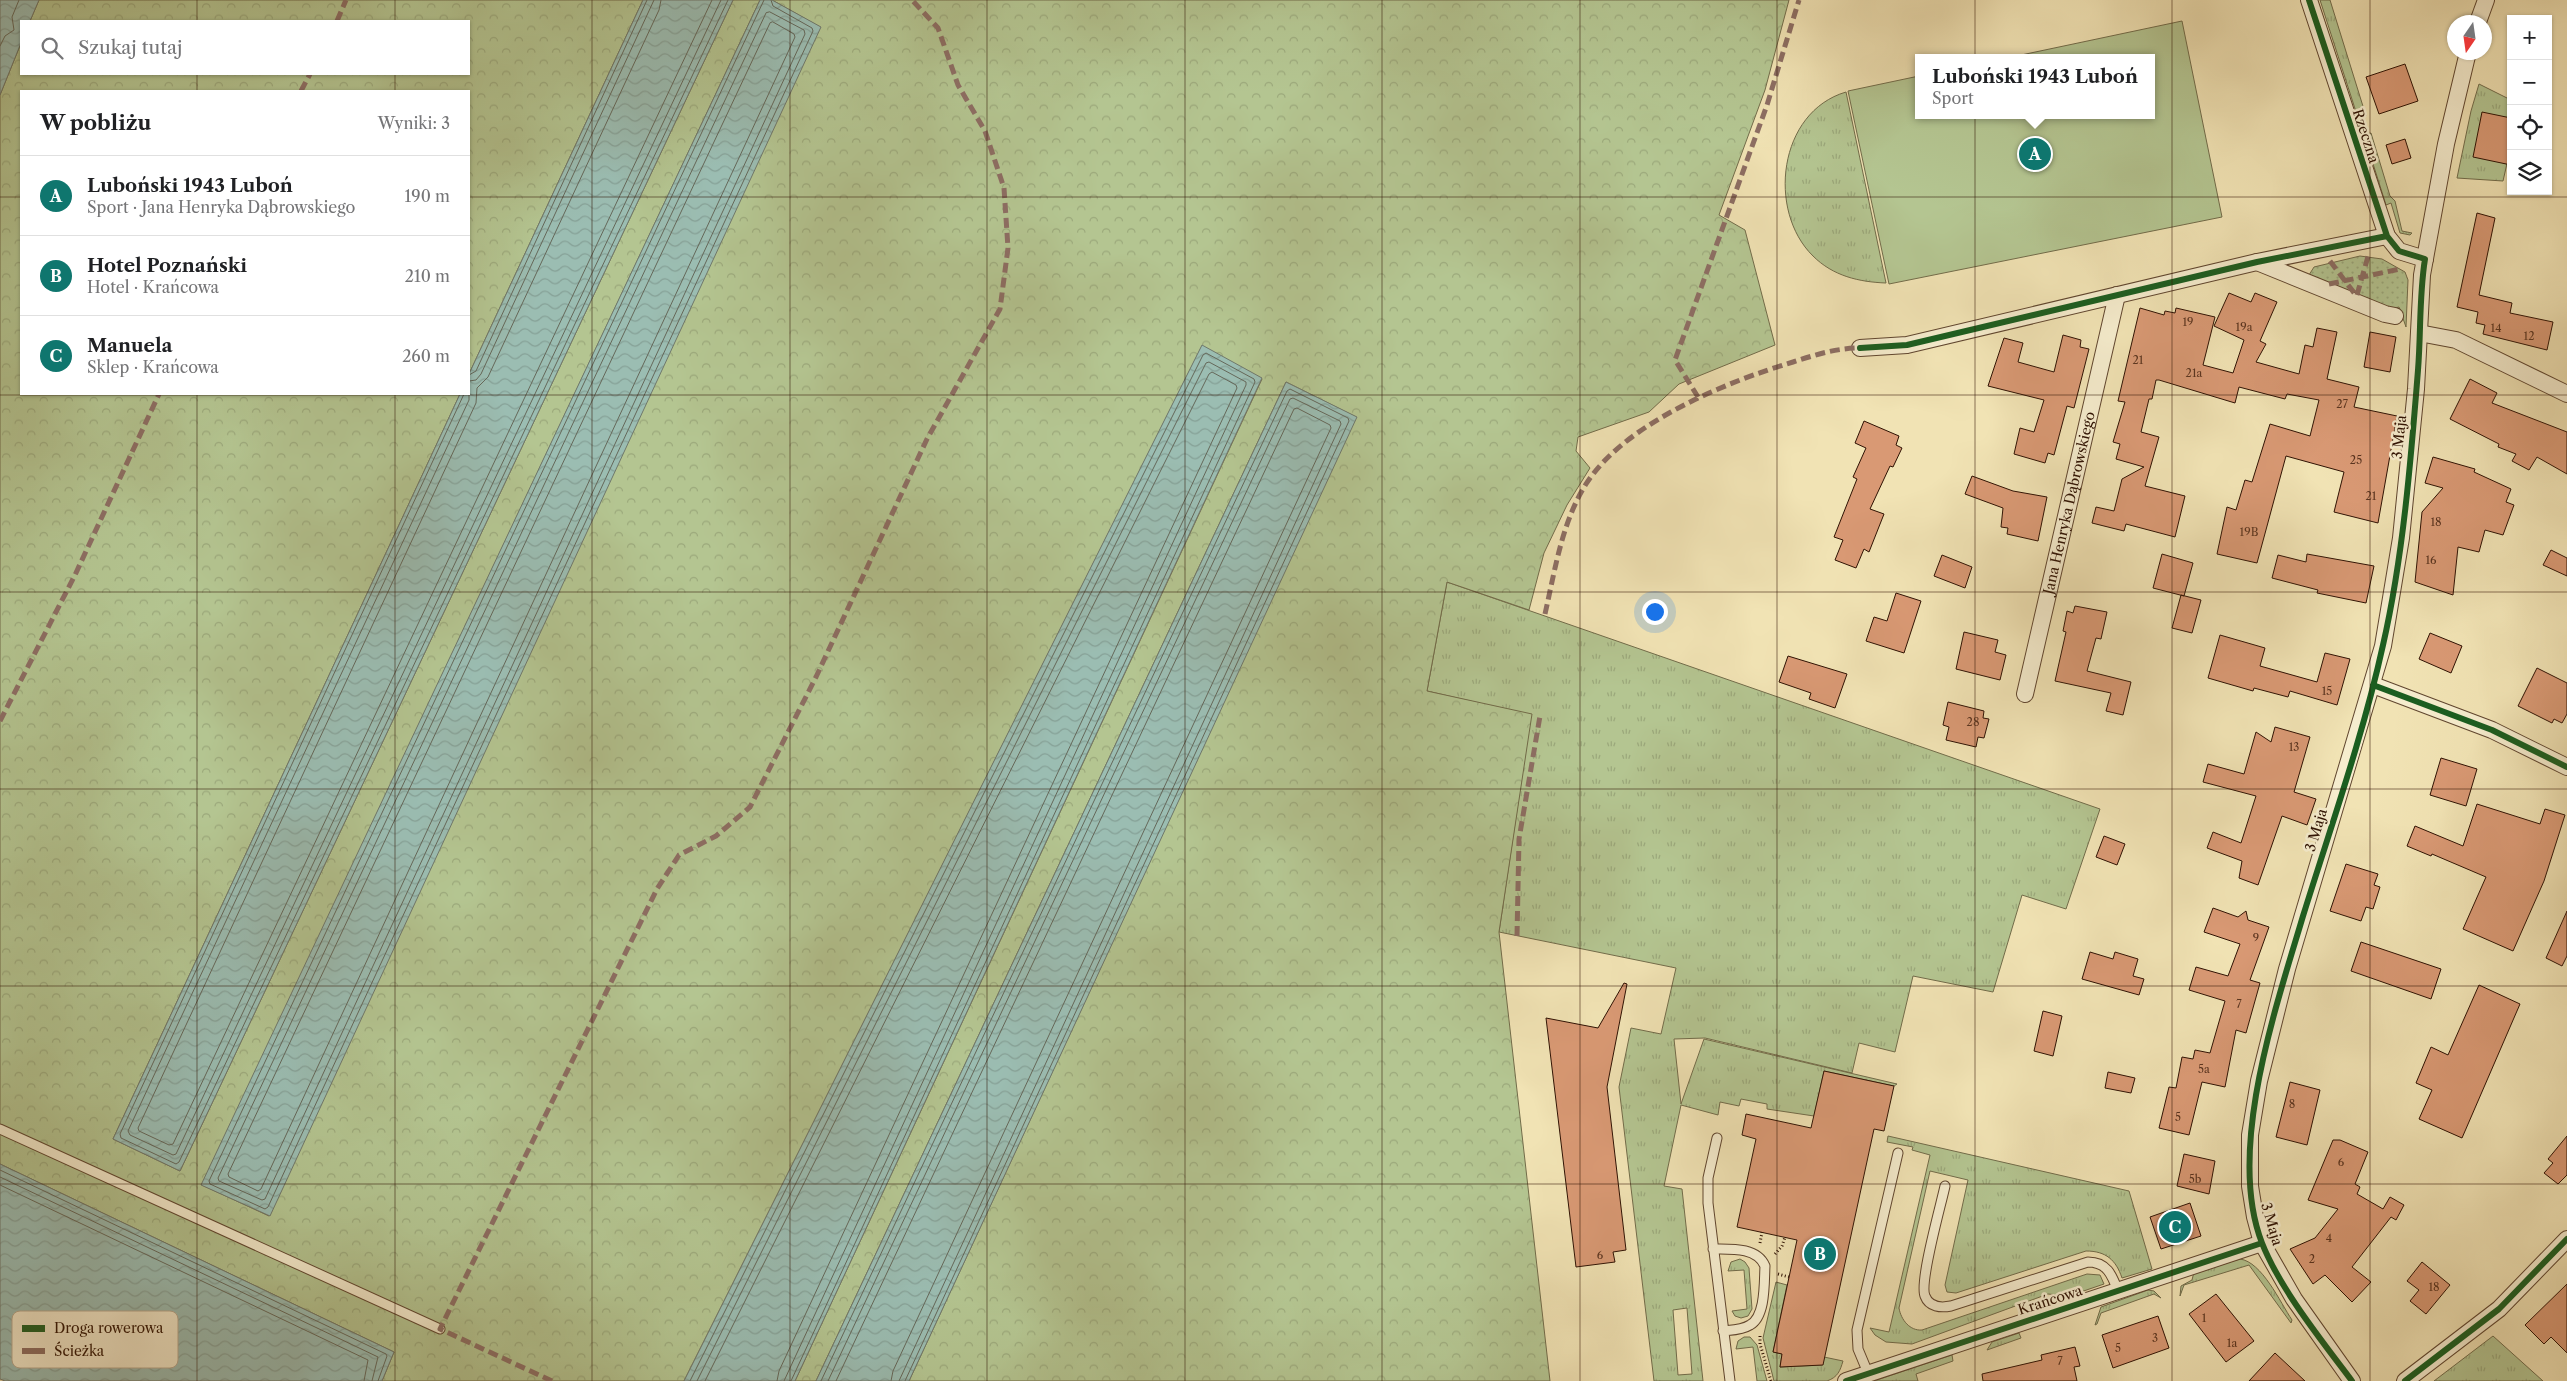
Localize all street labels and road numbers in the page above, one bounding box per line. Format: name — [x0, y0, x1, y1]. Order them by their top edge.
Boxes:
street label: Rzeczna — [2349, 107, 2383, 166]
street label: Jana Henryka Dąbrowskiego — [2039, 410, 2099, 598]
street label: 3 Maja — [2388, 413, 2410, 460]
street label: 3 Maja — [2301, 806, 2331, 854]
street label: 3 Maja — [2257, 1200, 2287, 1248]
street label: Krańcowa — [2015, 1281, 2085, 1319]

